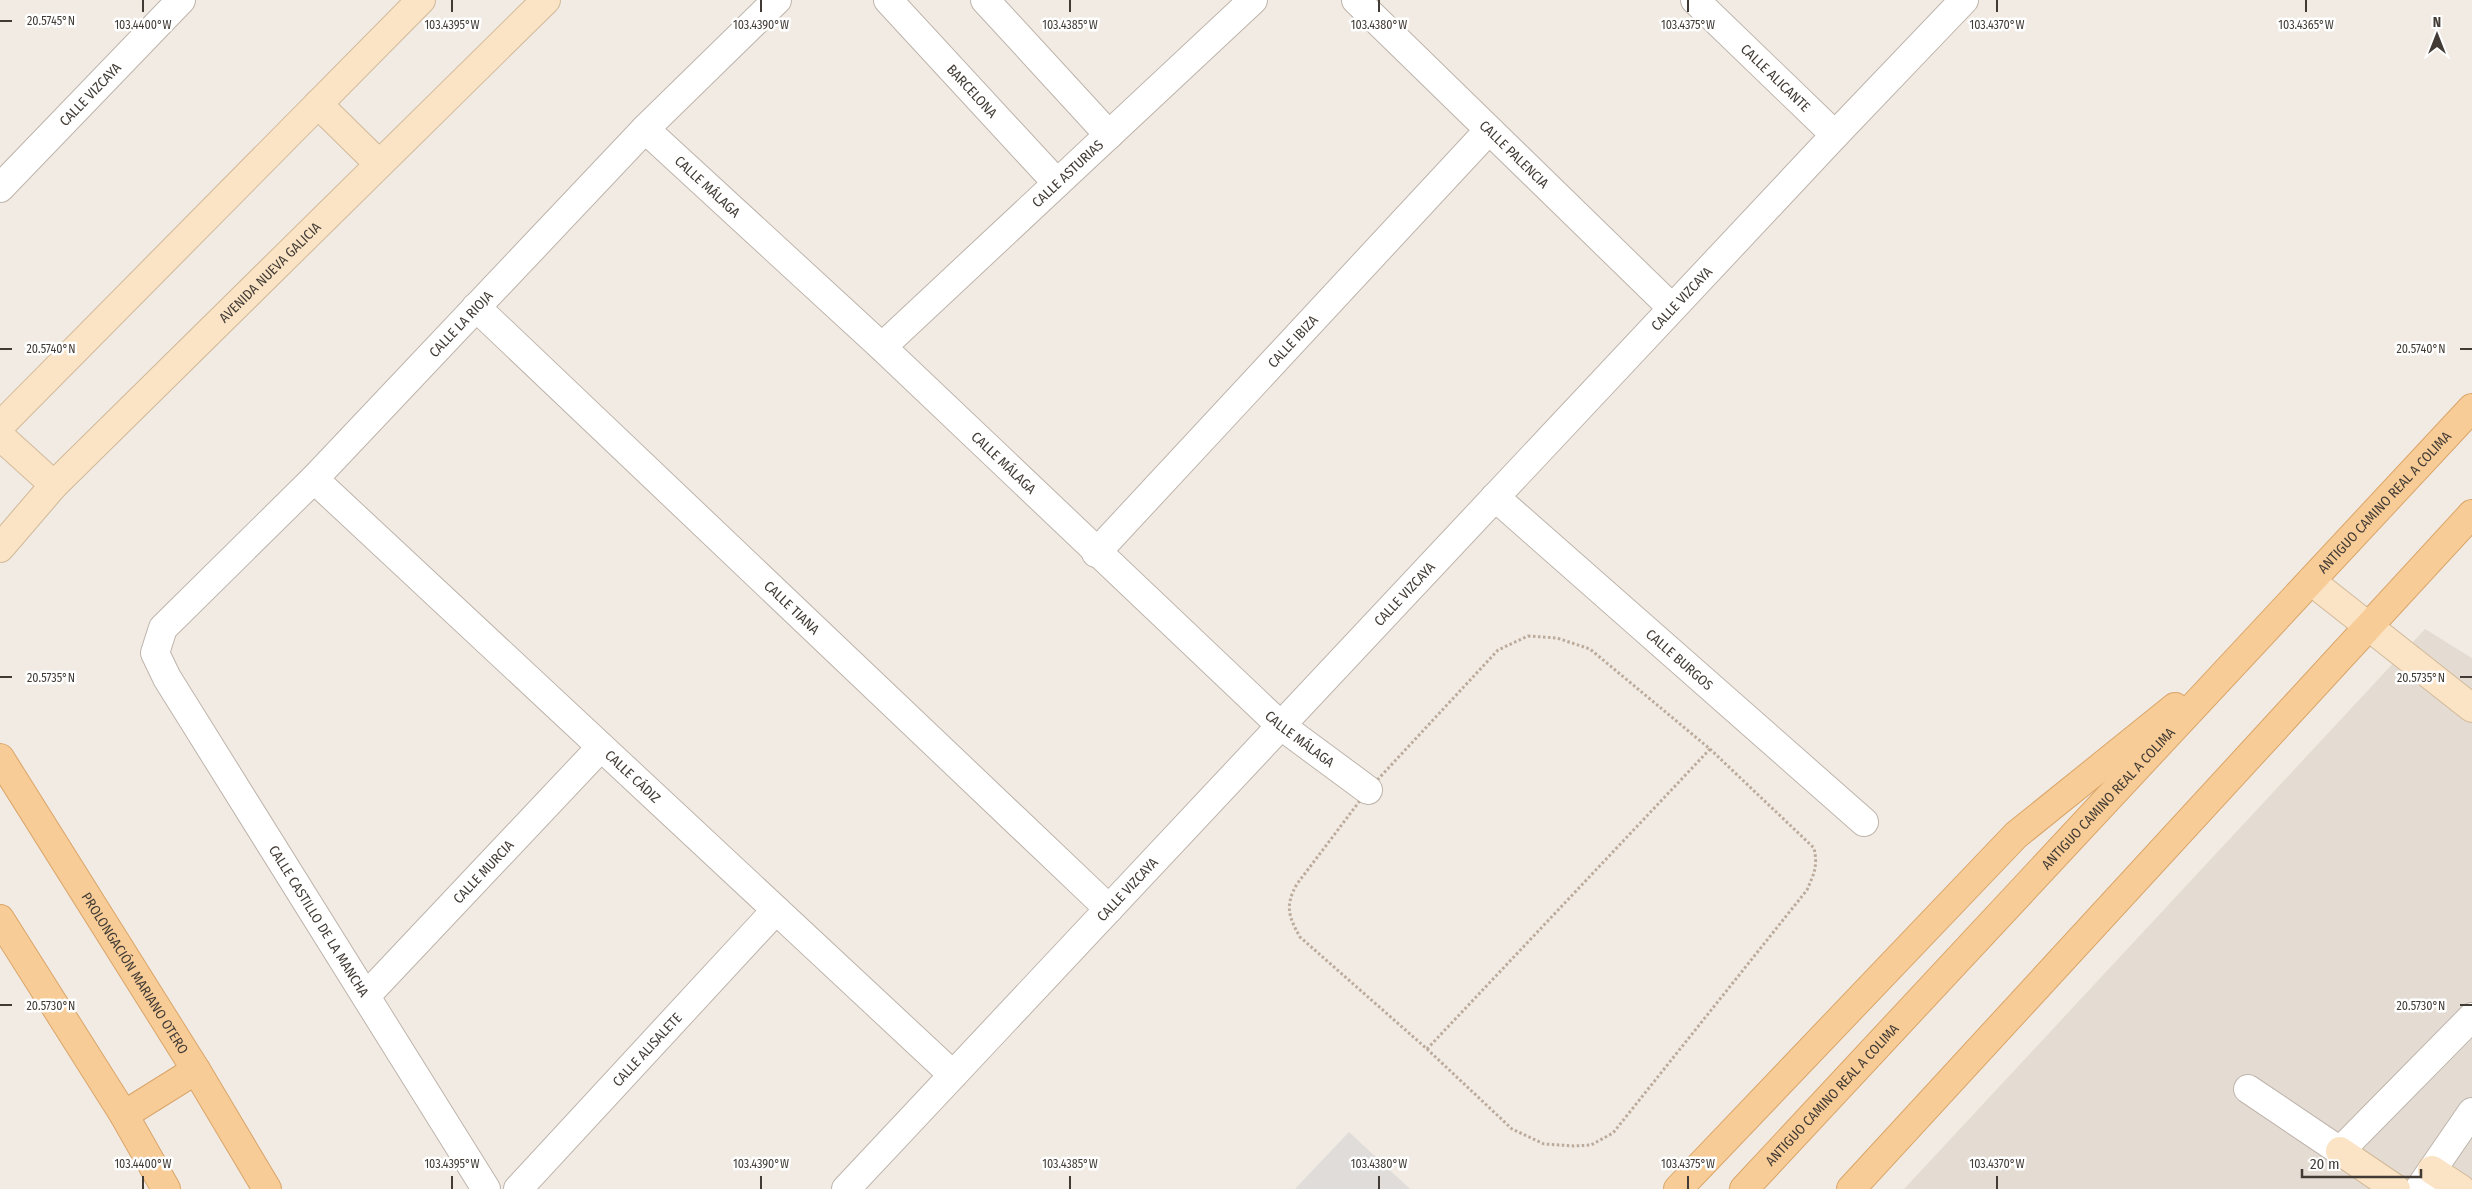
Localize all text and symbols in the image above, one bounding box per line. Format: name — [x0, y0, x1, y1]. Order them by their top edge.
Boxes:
north arrow — [2412, 10, 2462, 60]
text: 20.5745°N — [27, 14, 75, 28]
text: N — [2433, 14, 2441, 31]
text: 103.4400°W — [114, 18, 172, 32]
text: 103.4395°W — [424, 18, 480, 32]
text: 103.4390°W — [733, 18, 789, 32]
text: 103.4385°W — [1042, 18, 1098, 32]
text: 103.4380°W — [1351, 18, 1407, 32]
text: 103.4375°W — [1661, 18, 1715, 32]
text: 103.4370°W — [1970, 18, 2024, 32]
text: 103.4365°W — [2278, 18, 2334, 32]
street label: CALLE ALICANTE — [1737, 41, 1814, 116]
street label: CALLE VIZCAYA — [56, 59, 125, 130]
street label: BARCELONA — [943, 61, 1001, 122]
street label: CALLE PALENCIA — [1476, 117, 1553, 193]
street label: CALLE ASTURIAS — [1029, 136, 1107, 211]
street label: CALLE MÁLAGA — [671, 153, 744, 222]
street label: AVENIDA NUEVA GALICIA — [216, 218, 325, 326]
street label: CALLE VIZCAYA — [1648, 263, 1716, 334]
street label: CALLE LA RIOJA — [426, 287, 497, 361]
street label: CALLE IBIZA — [1264, 311, 1322, 371]
text: 20.5740°N — [27, 342, 75, 356]
text: 20.5740°N — [2397, 342, 2445, 356]
street label: CALLE MÁLAGA — [968, 428, 1040, 498]
street label: ANTIGUO CAMINO REAL A COLIMA — [2314, 428, 2455, 577]
street label: CALLE VIZCAYA — [1371, 558, 1439, 630]
street label: CALLE TIANA — [760, 577, 823, 639]
street label: CALLE BURGOS — [1642, 626, 1716, 694]
text: 20.5735°N — [27, 671, 75, 685]
text: 20.5735°N — [2397, 671, 2445, 685]
street label: CALLE MÁLAGA — [1261, 707, 1338, 772]
street label: ANTIGUO CAMINO REAL A COLIMA — [2038, 724, 2179, 873]
street label: CALLE CÁDIZ — [601, 747, 664, 807]
street label: CALLE MURCIA — [450, 836, 518, 907]
street label: CALLE CASTILLO DE LA MANCHA — [265, 842, 373, 1001]
street label: CALLE VIZCAYA — [1094, 854, 1162, 925]
street label: PROLONGACIÓN MARIANO OTERO — [78, 889, 192, 1057]
text: 20.5730°N — [27, 999, 75, 1013]
text: 20.5730°N — [2397, 999, 2445, 1013]
street label: CALLE ALISALETE — [609, 1009, 686, 1090]
street label: ANTIGUO CAMINO REAL A COLIMA — [1762, 1020, 1903, 1169]
scale bar — [2302, 1146, 2421, 1178]
text: 20 m — [2310, 1155, 2340, 1173]
text: 103.4400°W — [114, 1157, 172, 1171]
text: 103.4395°W — [424, 1157, 480, 1171]
text: 103.4390°W — [733, 1157, 789, 1171]
text: 103.4385°W — [1042, 1157, 1098, 1171]
text: 103.4380°W — [1351, 1157, 1407, 1171]
text: 103.4375°W — [1661, 1157, 1715, 1171]
text: 103.4370°W — [1970, 1157, 2024, 1171]

